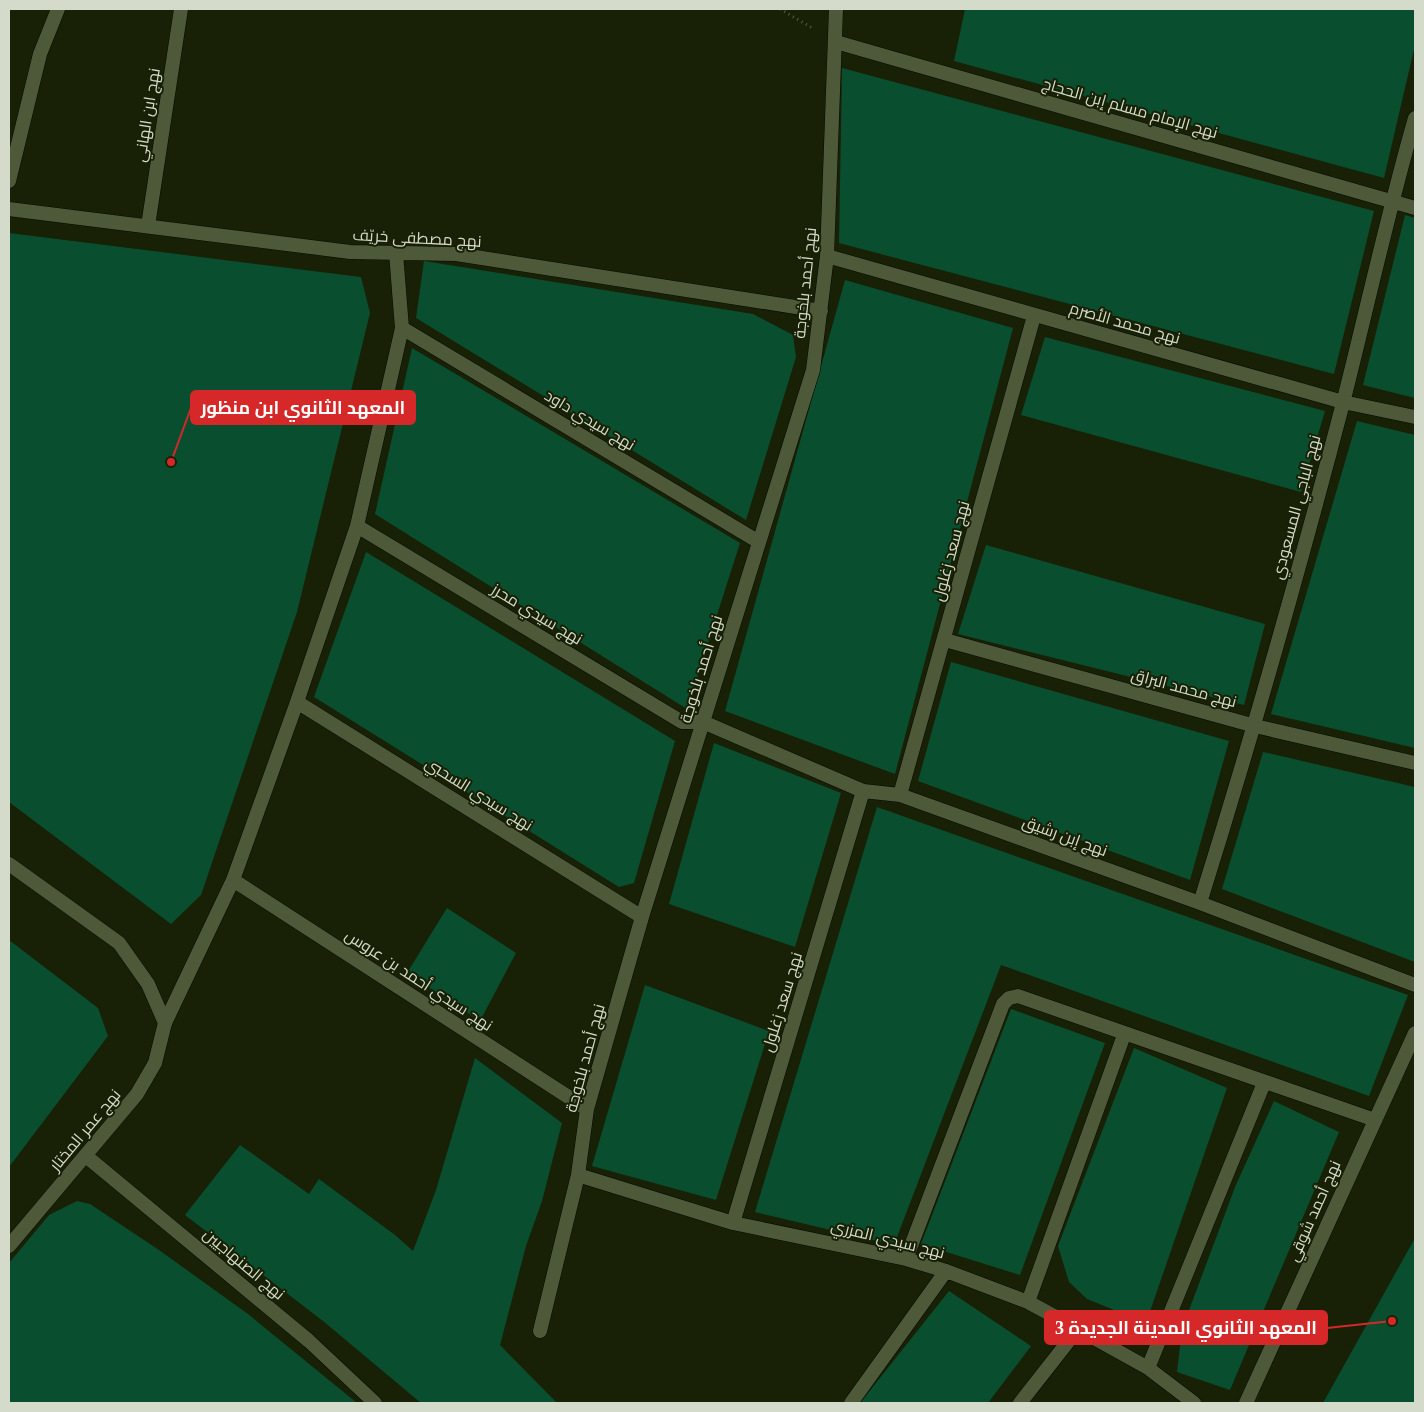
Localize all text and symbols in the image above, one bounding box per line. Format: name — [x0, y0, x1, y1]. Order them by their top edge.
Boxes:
street label: نهج ابن الهاني — [131, 67, 168, 164]
street label: نهج اﻹمام مسلم إبن الحجاج — [1039, 75, 1220, 144]
street label: نهج مصطفى خريّف — [352, 226, 482, 253]
street label: نهج أحمد بلخوجة — [790, 226, 822, 340]
street label: نهج محمد الأصرم — [1067, 299, 1182, 350]
street label: نهج سيدي داود — [539, 386, 638, 458]
callout: المعهد الثانوي ابن منظور — [191, 391, 415, 424]
text: المعهد الثانوي ابن منظور — [200, 398, 405, 422]
street label: نهج الباجي المسعودي — [1269, 433, 1328, 582]
street label: نهج سعد زغلول — [929, 499, 975, 604]
street label: نهج سيدي محرز — [485, 580, 585, 652]
street label: نهج أحمد بلخوجة — [676, 613, 728, 726]
street label: نهج محمد البراق — [1129, 666, 1239, 713]
street label: نهج سيدي السحبي — [419, 754, 536, 838]
street label: نهج إبن رشيق — [1019, 813, 1110, 862]
street label: نهج سيدي أحمد بن عروس — [339, 925, 496, 1038]
street label: نهج سعد زغلول — [759, 950, 808, 1055]
street label: نهج أحمد بلخوجة — [561, 1002, 611, 1115]
street label: نهج عمر المختار — [45, 1086, 126, 1177]
street label: نهج أحمد شوقي — [1283, 1158, 1348, 1266]
street label: نهج سيدي المزري — [828, 1217, 947, 1266]
street label: نهج الصنهاجيين — [198, 1225, 288, 1305]
callout: 3 المعهد الثانوي المدينة الجديدة — [1045, 1311, 1327, 1344]
text: 3 المعهد الثانوي المدينة الجديدة — [1055, 1318, 1317, 1342]

